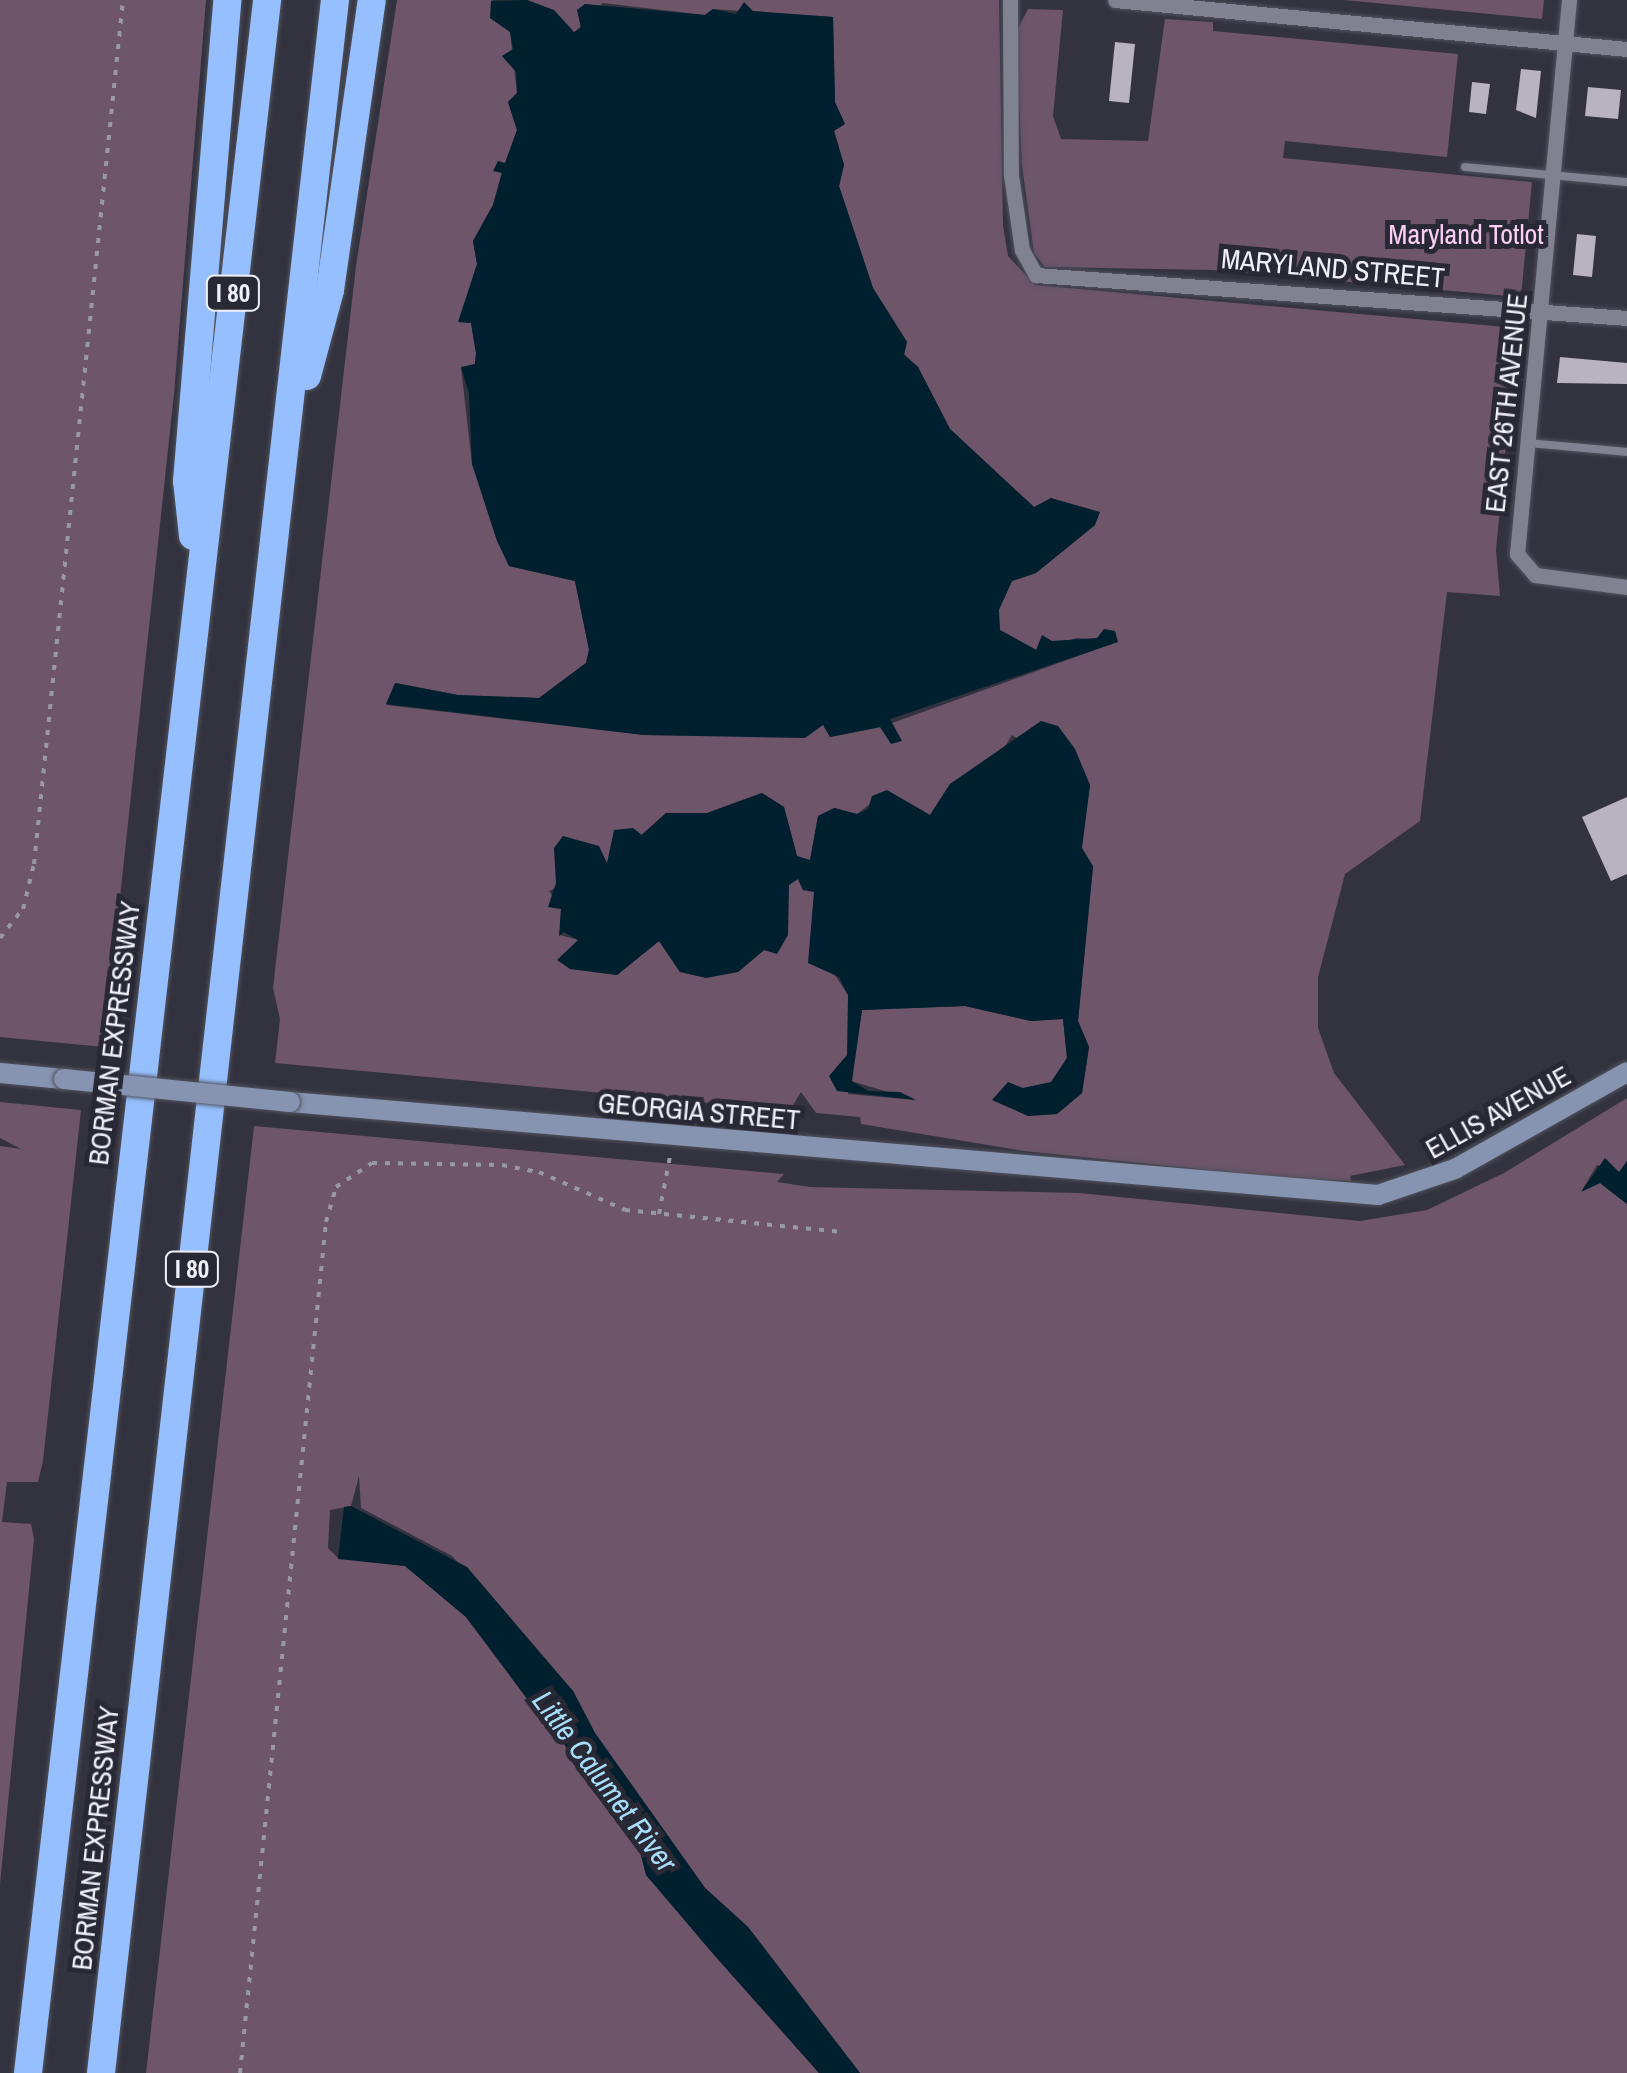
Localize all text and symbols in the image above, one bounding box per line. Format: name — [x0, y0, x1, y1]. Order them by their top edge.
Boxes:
park label: Maryland Totlot — [1388, 217, 1544, 251]
street label: MARYLAND STREET — [1220, 241, 1446, 295]
road number: I 80 — [206, 273, 260, 313]
street label: EAST 26TH AVENUE — [1478, 291, 1534, 515]
street label: BORMAN EXPRESSWAY — [81, 899, 147, 1167]
street label: ELLIS AVENUE — [1419, 1058, 1577, 1166]
street label: GEORGIA STREET — [596, 1085, 802, 1137]
road number: I 80 — [164, 1249, 220, 1289]
water label: Little Calumet River — [525, 1683, 685, 1879]
street label: BORMAN EXPRESSWAY — [64, 1704, 126, 1972]

